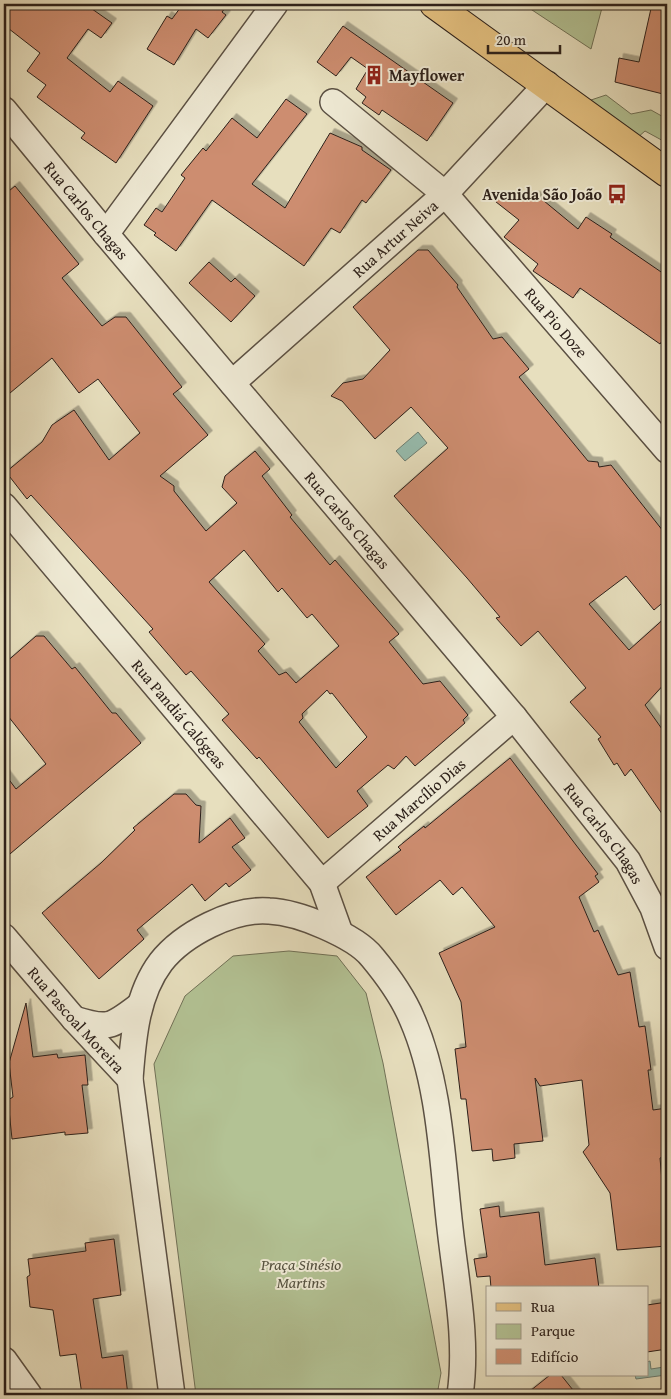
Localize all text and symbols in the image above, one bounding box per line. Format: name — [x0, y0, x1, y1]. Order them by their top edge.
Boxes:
scale bar — [488, 22, 561, 54]
text: 20 m — [496, 29, 527, 50]
place label: Mayflower — [389, 63, 465, 87]
building icon: Mayflower — [363, 64, 385, 86]
street label: Rua Carlos Chagas — [39, 156, 135, 265]
place label: Avenida São João — [482, 182, 602, 206]
bus stop icon: Avenida São João — [606, 183, 628, 205]
street label: Rua Artur Neiva — [347, 193, 444, 283]
street label: Rua Pio Doze — [519, 282, 594, 363]
street label: Rua Carlos Chagas — [299, 466, 396, 574]
street label: Rua Pandiá Calógeas — [126, 654, 233, 774]
street label: Rua Marcílio Dias — [367, 752, 471, 846]
street label: Rua Carlos Chagas — [558, 777, 650, 888]
street label: Rua Pascoal Moreira — [22, 961, 131, 1079]
park label: Praça Sinésio Martins — [260, 1252, 341, 1294]
legend — [486, 1286, 648, 1376]
text: Rua — [531, 1296, 555, 1317]
text: Parque — [531, 1320, 575, 1341]
text: Edifício — [531, 1346, 579, 1367]

